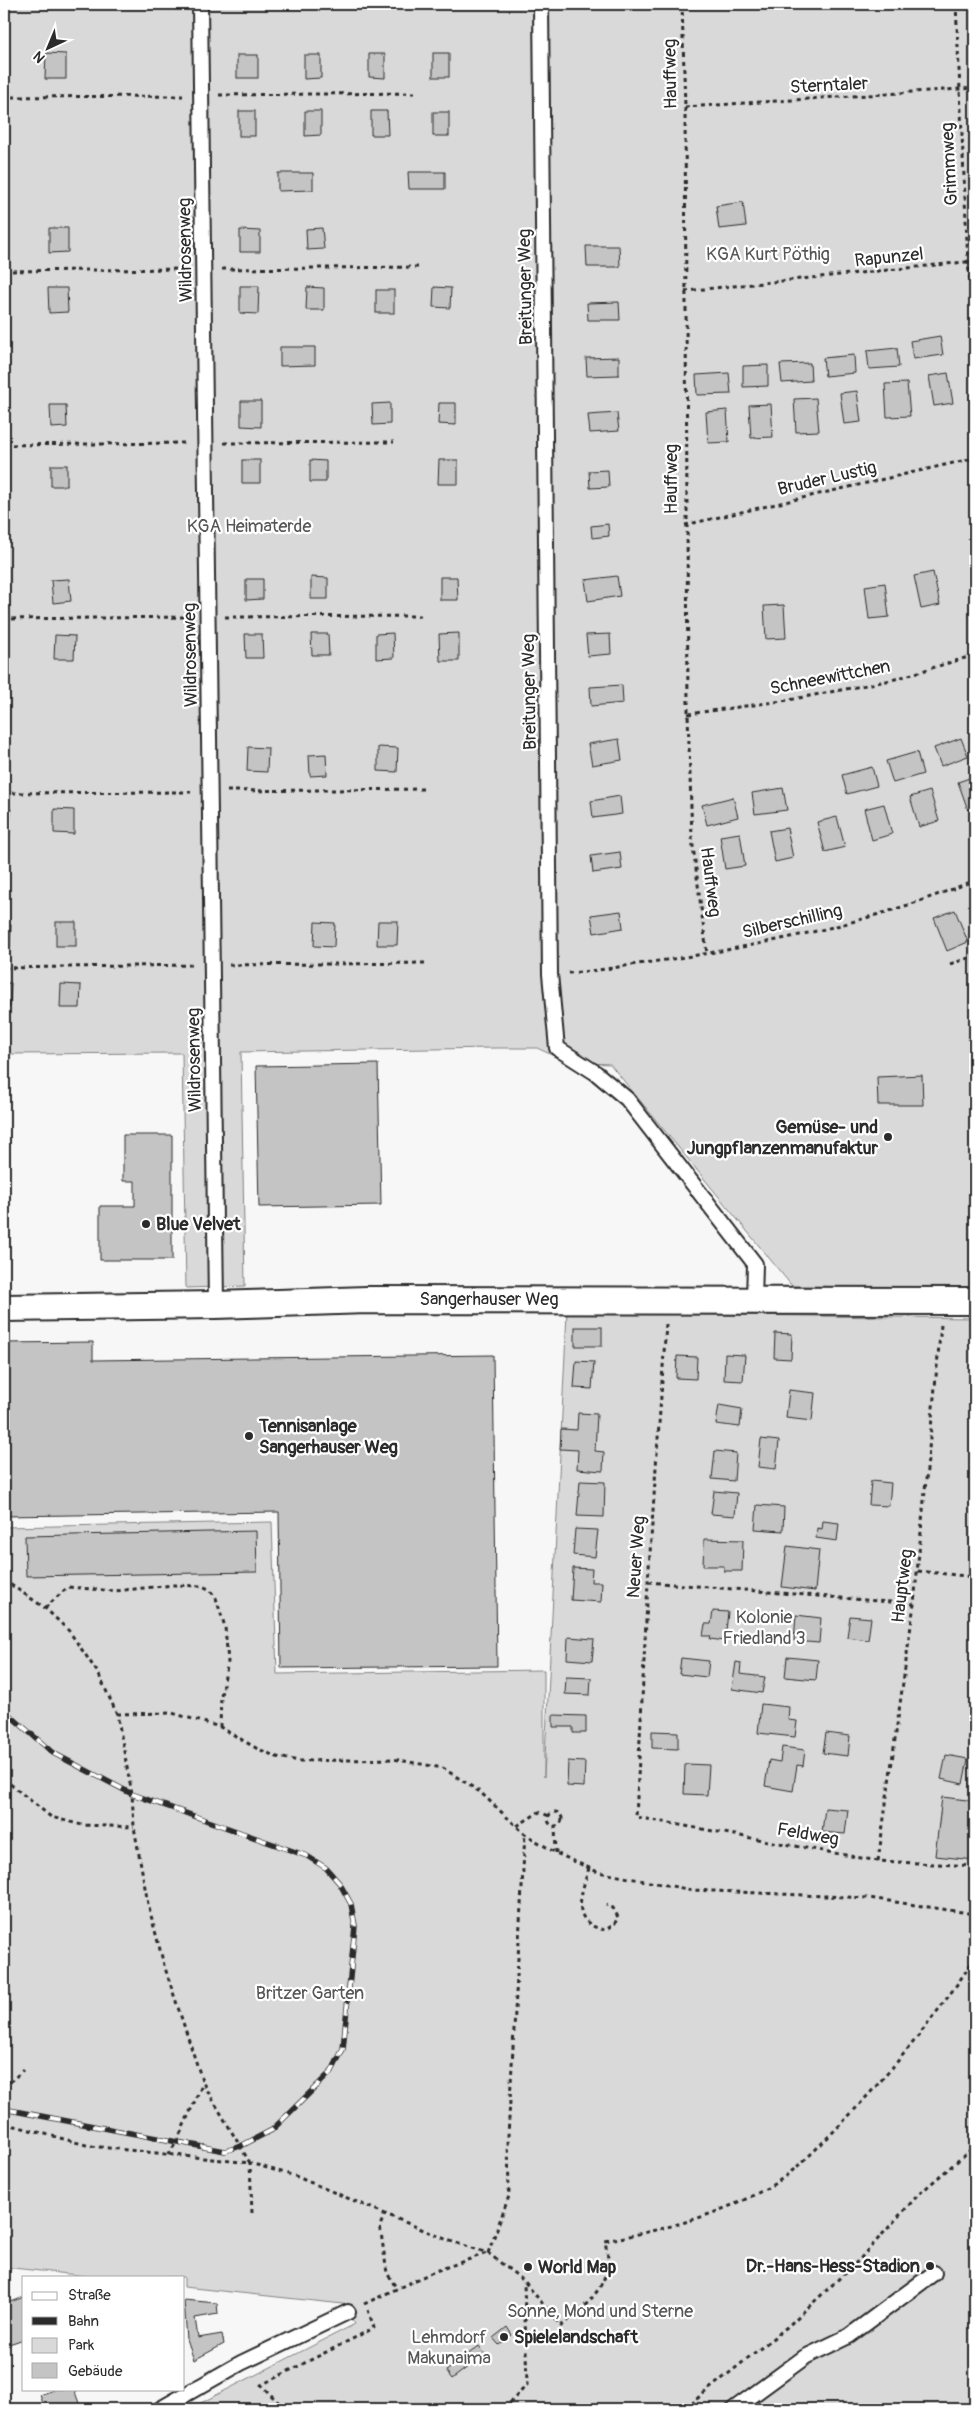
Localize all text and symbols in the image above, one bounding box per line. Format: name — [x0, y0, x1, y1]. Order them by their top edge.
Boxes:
north arrow — [22, 22, 72, 72]
street label: Hauffweg — [658, 39, 683, 109]
text: N — [30, 48, 49, 66]
street label: Sterntaler — [789, 72, 869, 99]
street label: Grimmweg — [936, 122, 963, 206]
street label: Wildrosenweg — [173, 198, 198, 302]
street label: Breitunger Weg — [513, 229, 538, 345]
street label: Rapunzel — [854, 242, 925, 273]
park label: KGA Kurt Pöthig — [706, 243, 830, 266]
street label: Hauffweg — [660, 444, 683, 514]
street label: Bruder Lustig — [775, 456, 879, 501]
park label: KGA Heimaterde — [187, 515, 311, 538]
street label: Wildrosenweg — [178, 603, 203, 707]
street label: Breitunger Weg — [517, 634, 542, 750]
street label: Schneewittchen — [768, 655, 892, 700]
street label: Hauffweg — [695, 846, 726, 918]
street label: Silberschilling — [740, 899, 844, 944]
street label: Wildrosenweg — [182, 1008, 207, 1112]
place label: Gemüse- und Jungpflanzenmanufaktur — [687, 1116, 879, 1160]
marker: Gemüse- und Jungpflanzenmanufaktur — [882, 1131, 894, 1143]
place label: Blue Velvet — [156, 1213, 241, 1236]
marker: Blue Velvet — [140, 1218, 152, 1230]
street label: Sangerhauser Weg — [420, 1288, 558, 1311]
place label: Tennisanlage Sangerhauser Weg — [258, 1415, 398, 1459]
marker: Tennisanlage Sangerhauser Weg — [243, 1430, 255, 1442]
street label: Neuer Weg — [622, 1515, 651, 1599]
street label: Hauptweg — [887, 1548, 918, 1624]
park label: Kolonie Friedland 3 — [722, 1606, 806, 1650]
street label: Feldweg — [775, 1818, 841, 1851]
park label: Britzer Garten — [256, 1982, 364, 2005]
place label: Dr.-Hans-Hess-Stadion — [746, 2255, 920, 2278]
place label: World Map — [538, 2256, 617, 2279]
marker: Dr.-Hans-Hess-Stadion — [924, 2260, 936, 2272]
marker: World Map — [522, 2261, 534, 2273]
legend — [22, 2276, 185, 2390]
text: Straße — [68, 2286, 111, 2305]
park label: Sonne, Mond und Sterne — [507, 2300, 693, 2323]
text: Bahn — [68, 2312, 99, 2331]
park label: Lehmdorf Makunaima — [407, 2326, 491, 2370]
place label: Spielelandschaft — [514, 2326, 639, 2349]
marker: Spielelandschaft — [498, 2331, 510, 2343]
text: Park — [68, 2336, 95, 2355]
text: Gebäude — [68, 2362, 123, 2381]

